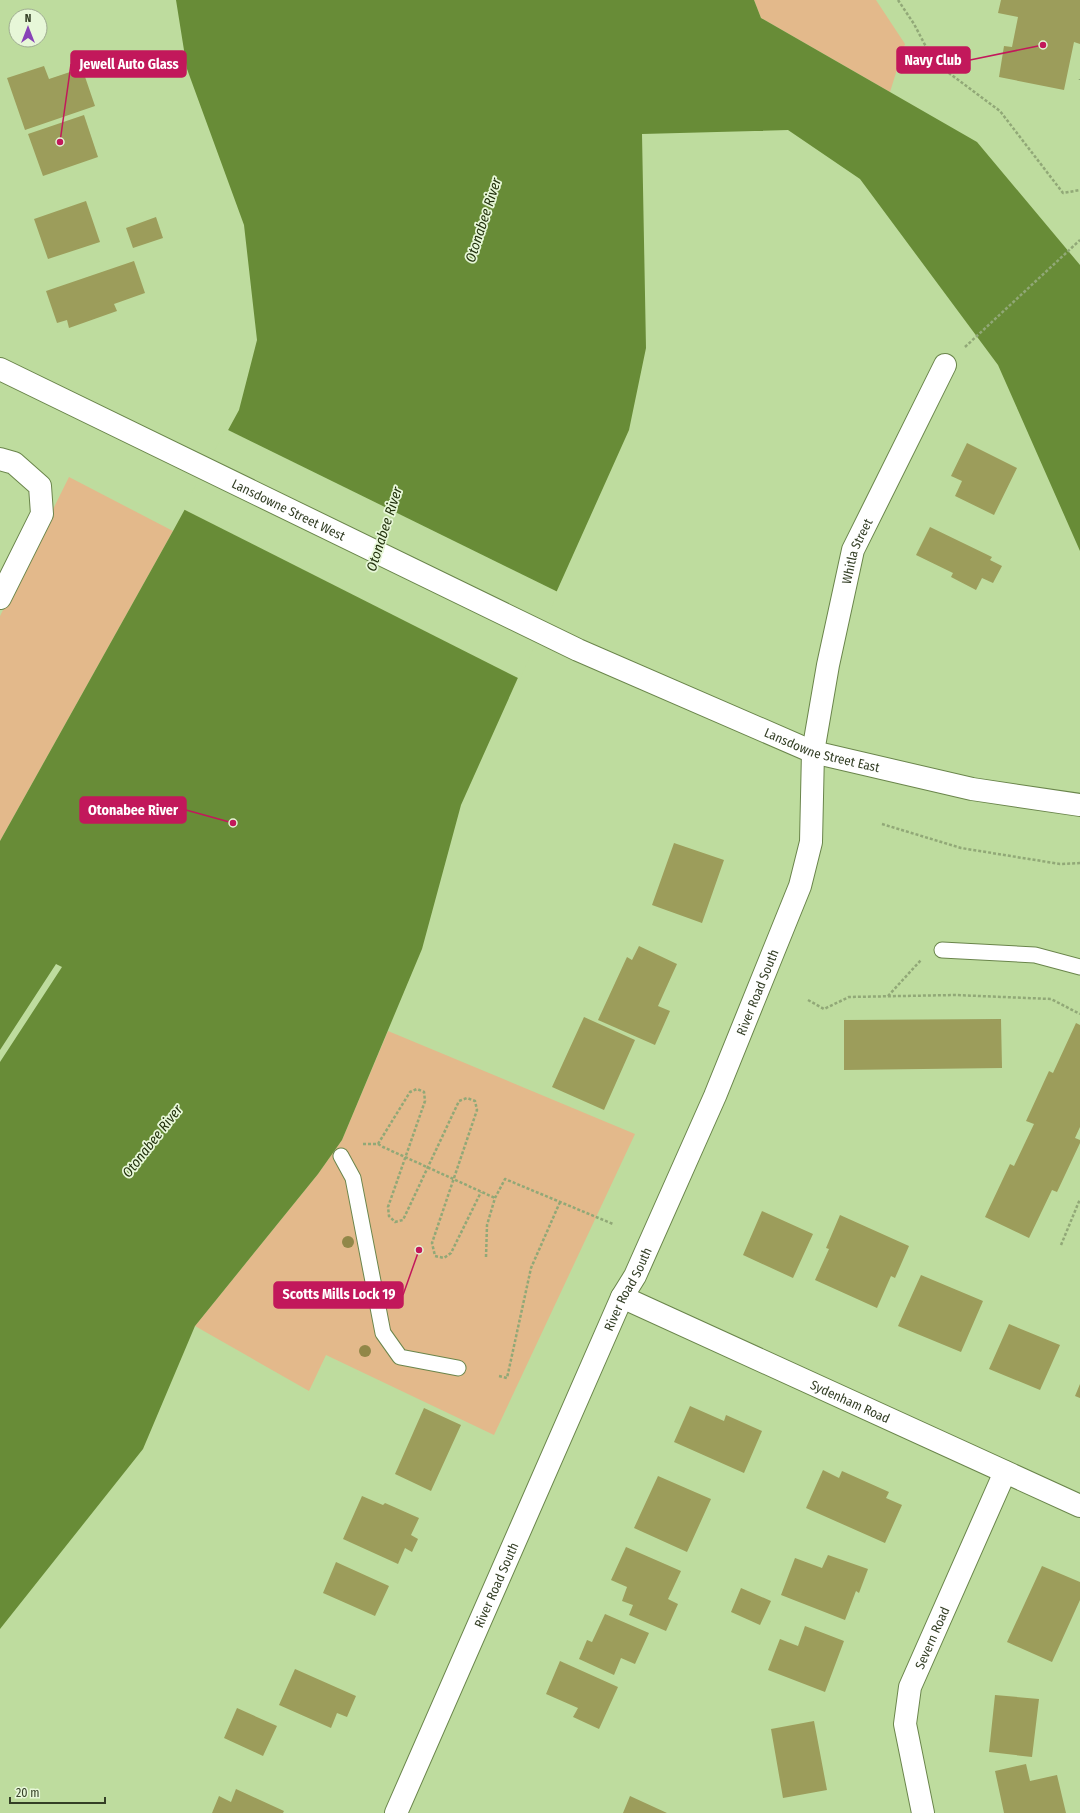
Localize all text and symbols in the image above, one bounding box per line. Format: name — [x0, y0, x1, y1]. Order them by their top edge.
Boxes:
north arrow — [8, 8, 48, 48]
text: N — [25, 12, 31, 25]
callout: Navy Club — [897, 47, 970, 73]
callout: Jewell Auto Glass — [71, 51, 186, 77]
text: Navy Club — [904, 52, 962, 69]
text: Jewell Auto Glass — [78, 56, 179, 73]
water label: Otonabee River — [462, 175, 505, 264]
street label: Lansdowne Street West — [229, 476, 348, 544]
water label: Otonabee River — [363, 484, 406, 573]
street label: Whitla Street — [839, 515, 876, 585]
street label: Lansdowne Street East — [762, 725, 882, 775]
callout: Otonabee River — [80, 797, 186, 823]
text: Otonabee River — [88, 802, 179, 819]
street label: River Road South — [733, 947, 782, 1038]
water label: Otonabee River — [119, 1101, 187, 1181]
street label: River Road South — [601, 1245, 655, 1333]
callout: Scotts Mills Lock 19 — [274, 1282, 403, 1308]
text: Scotts Mills Lock 19 — [283, 1286, 395, 1303]
street label: Sydenham Road — [808, 1377, 892, 1426]
street label: River Road South — [471, 1540, 522, 1630]
street label: Severn Road — [912, 1605, 953, 1671]
scale bar — [10, 1779, 105, 1805]
text: 20 m — [16, 1786, 40, 1800]

